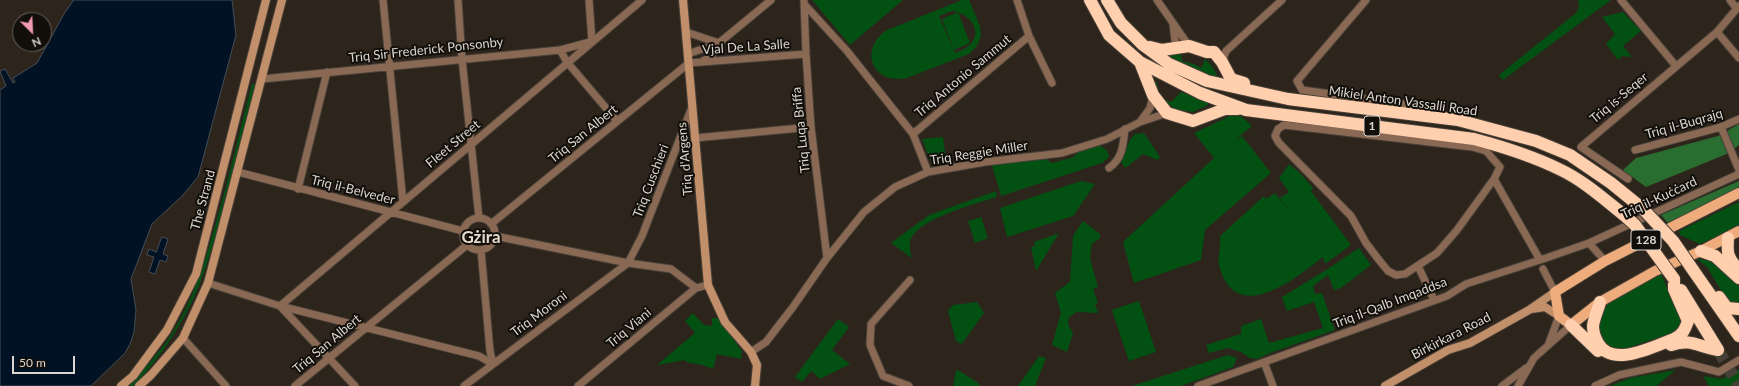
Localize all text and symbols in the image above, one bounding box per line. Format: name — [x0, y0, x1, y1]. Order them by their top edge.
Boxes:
north arrow — [12, 12, 52, 52]
street label: Triq Antonio Sammut — [912, 31, 1014, 121]
street label: Triq Sir Frederick Ponsonby — [348, 34, 504, 66]
text: N — [30, 35, 43, 50]
street label: Vjal De La Salle — [702, 36, 790, 58]
street label: Triq is-Seqer — [1587, 69, 1651, 127]
street label: Mikiel Anton Vassalli Road — [1328, 83, 1478, 119]
street label: Triq Luqa Briffa — [789, 86, 813, 174]
street label: Triq San Albert — [545, 101, 621, 167]
street label: Triq il-Buqrajq — [1643, 105, 1725, 143]
road number: 1 — [1364, 116, 1380, 136]
street label: Fleet Street — [423, 117, 483, 171]
street label: Triq d'Argens — [674, 122, 696, 196]
street label: Triq Reggie Miller — [929, 138, 1029, 168]
street label: Triq Cuschieri — [630, 142, 672, 220]
street label: The Strand — [187, 168, 219, 232]
street label: Triq il-Belveder — [309, 172, 397, 208]
street label: Triq il-Kuċċard — [1619, 174, 1699, 222]
district label: Gżira — [461, 228, 501, 248]
road number: 128 — [1631, 230, 1661, 250]
street label: Triq il-Qalb Imqaddsa — [1331, 274, 1449, 332]
street label: Triq Moroni — [508, 288, 570, 340]
street label: Triq Viani — [604, 305, 654, 351]
street label: Birkirkara Road — [1409, 309, 1493, 363]
street label: Triq San Albert — [290, 311, 364, 377]
scale bar — [14, 348, 77, 374]
text: 50 m — [19, 355, 46, 370]

